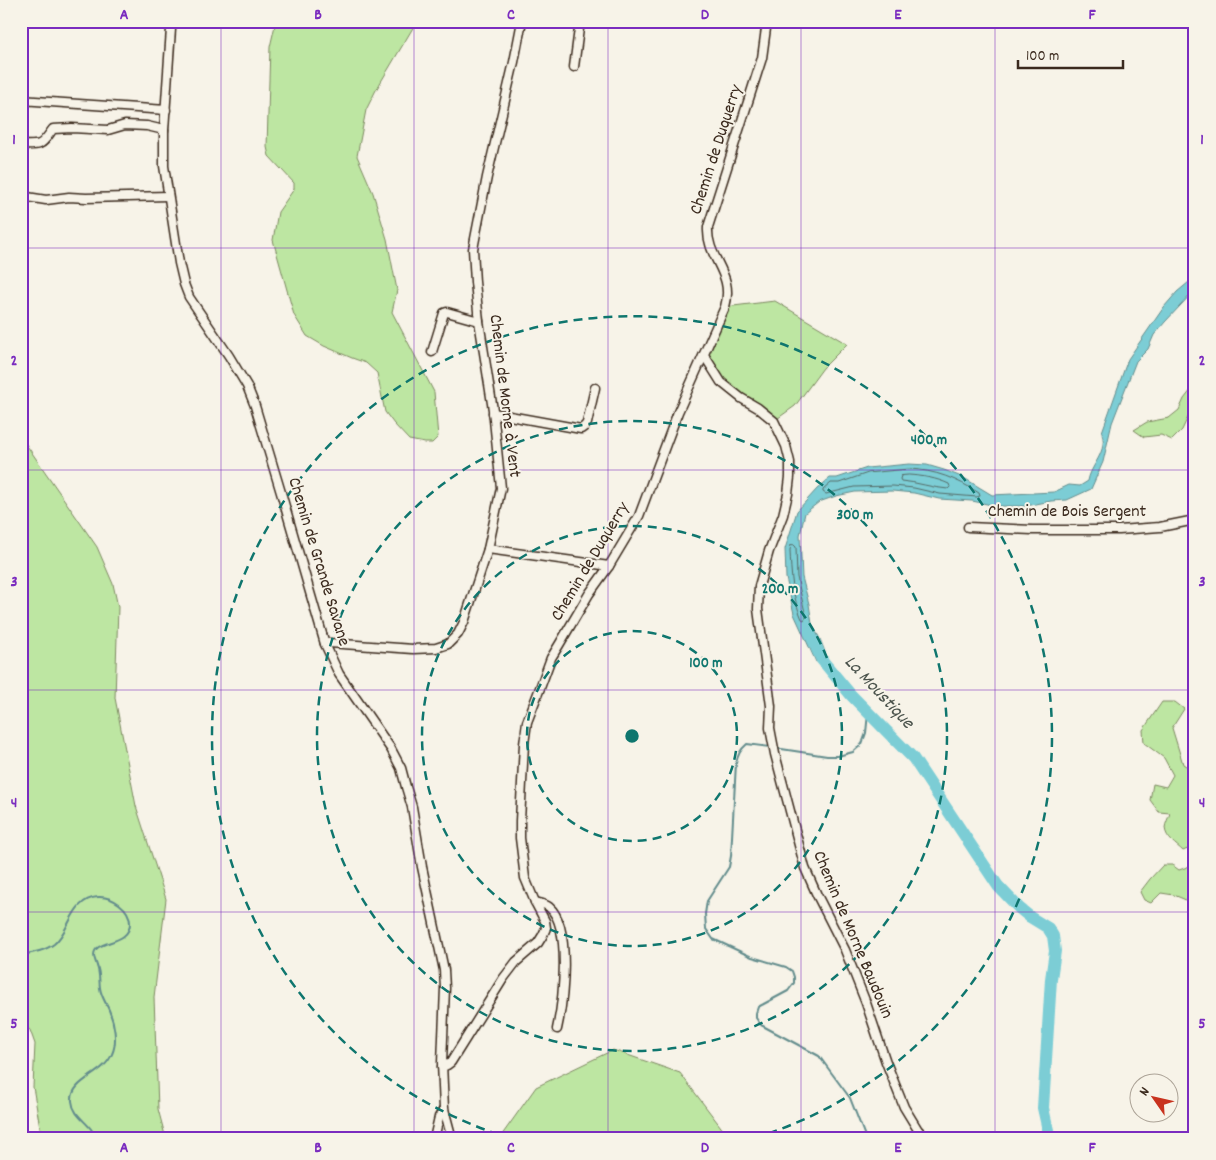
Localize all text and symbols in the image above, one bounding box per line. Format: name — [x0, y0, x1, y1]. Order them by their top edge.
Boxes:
text: A — [120, 4, 129, 27]
text: B — [314, 4, 322, 27]
text: C — [507, 4, 515, 27]
text: D — [701, 4, 710, 27]
text: E — [894, 4, 902, 27]
text: F — [1088, 4, 1096, 27]
scale bar — [1018, 38, 1124, 70]
text: 100 m — [1026, 46, 1059, 68]
street label: Chemin de Duquerry — [684, 81, 750, 218]
text: 1 — [12, 129, 16, 152]
text: 1 — [1200, 129, 1204, 152]
street label: Chemin de Morne à Vent — [482, 313, 526, 479]
text: 2 — [11, 350, 18, 373]
text: 2 — [1199, 350, 1206, 373]
text: 400 m — [911, 430, 947, 452]
street label: Chemin de Grande Savane — [280, 475, 356, 650]
street label: Chemin de Duquerry — [546, 497, 637, 626]
street label: Chemin de Bois Sergent — [988, 500, 1147, 525]
text: 300 m — [837, 505, 873, 527]
text: 3 — [10, 571, 18, 594]
text: 3 — [1198, 571, 1206, 594]
text: 200 m — [762, 579, 798, 601]
water label: La Moustique — [837, 650, 920, 737]
text: 100 m — [689, 653, 723, 675]
centre of rings — [623, 727, 641, 745]
text: 4 — [11, 792, 17, 815]
text: 4 — [1199, 792, 1205, 815]
street label: Chemin de Morne Baudouin — [805, 847, 899, 1023]
text: 5 — [10, 1013, 18, 1036]
text: 5 — [1198, 1013, 1206, 1036]
north arrow — [1128, 1072, 1178, 1122]
text: N — [1135, 1083, 1155, 1100]
text: A — [120, 1137, 129, 1160]
text: B — [314, 1137, 322, 1160]
text: C — [507, 1137, 515, 1160]
text: D — [701, 1137, 710, 1160]
text: E — [894, 1137, 902, 1160]
text: F — [1088, 1137, 1096, 1160]

